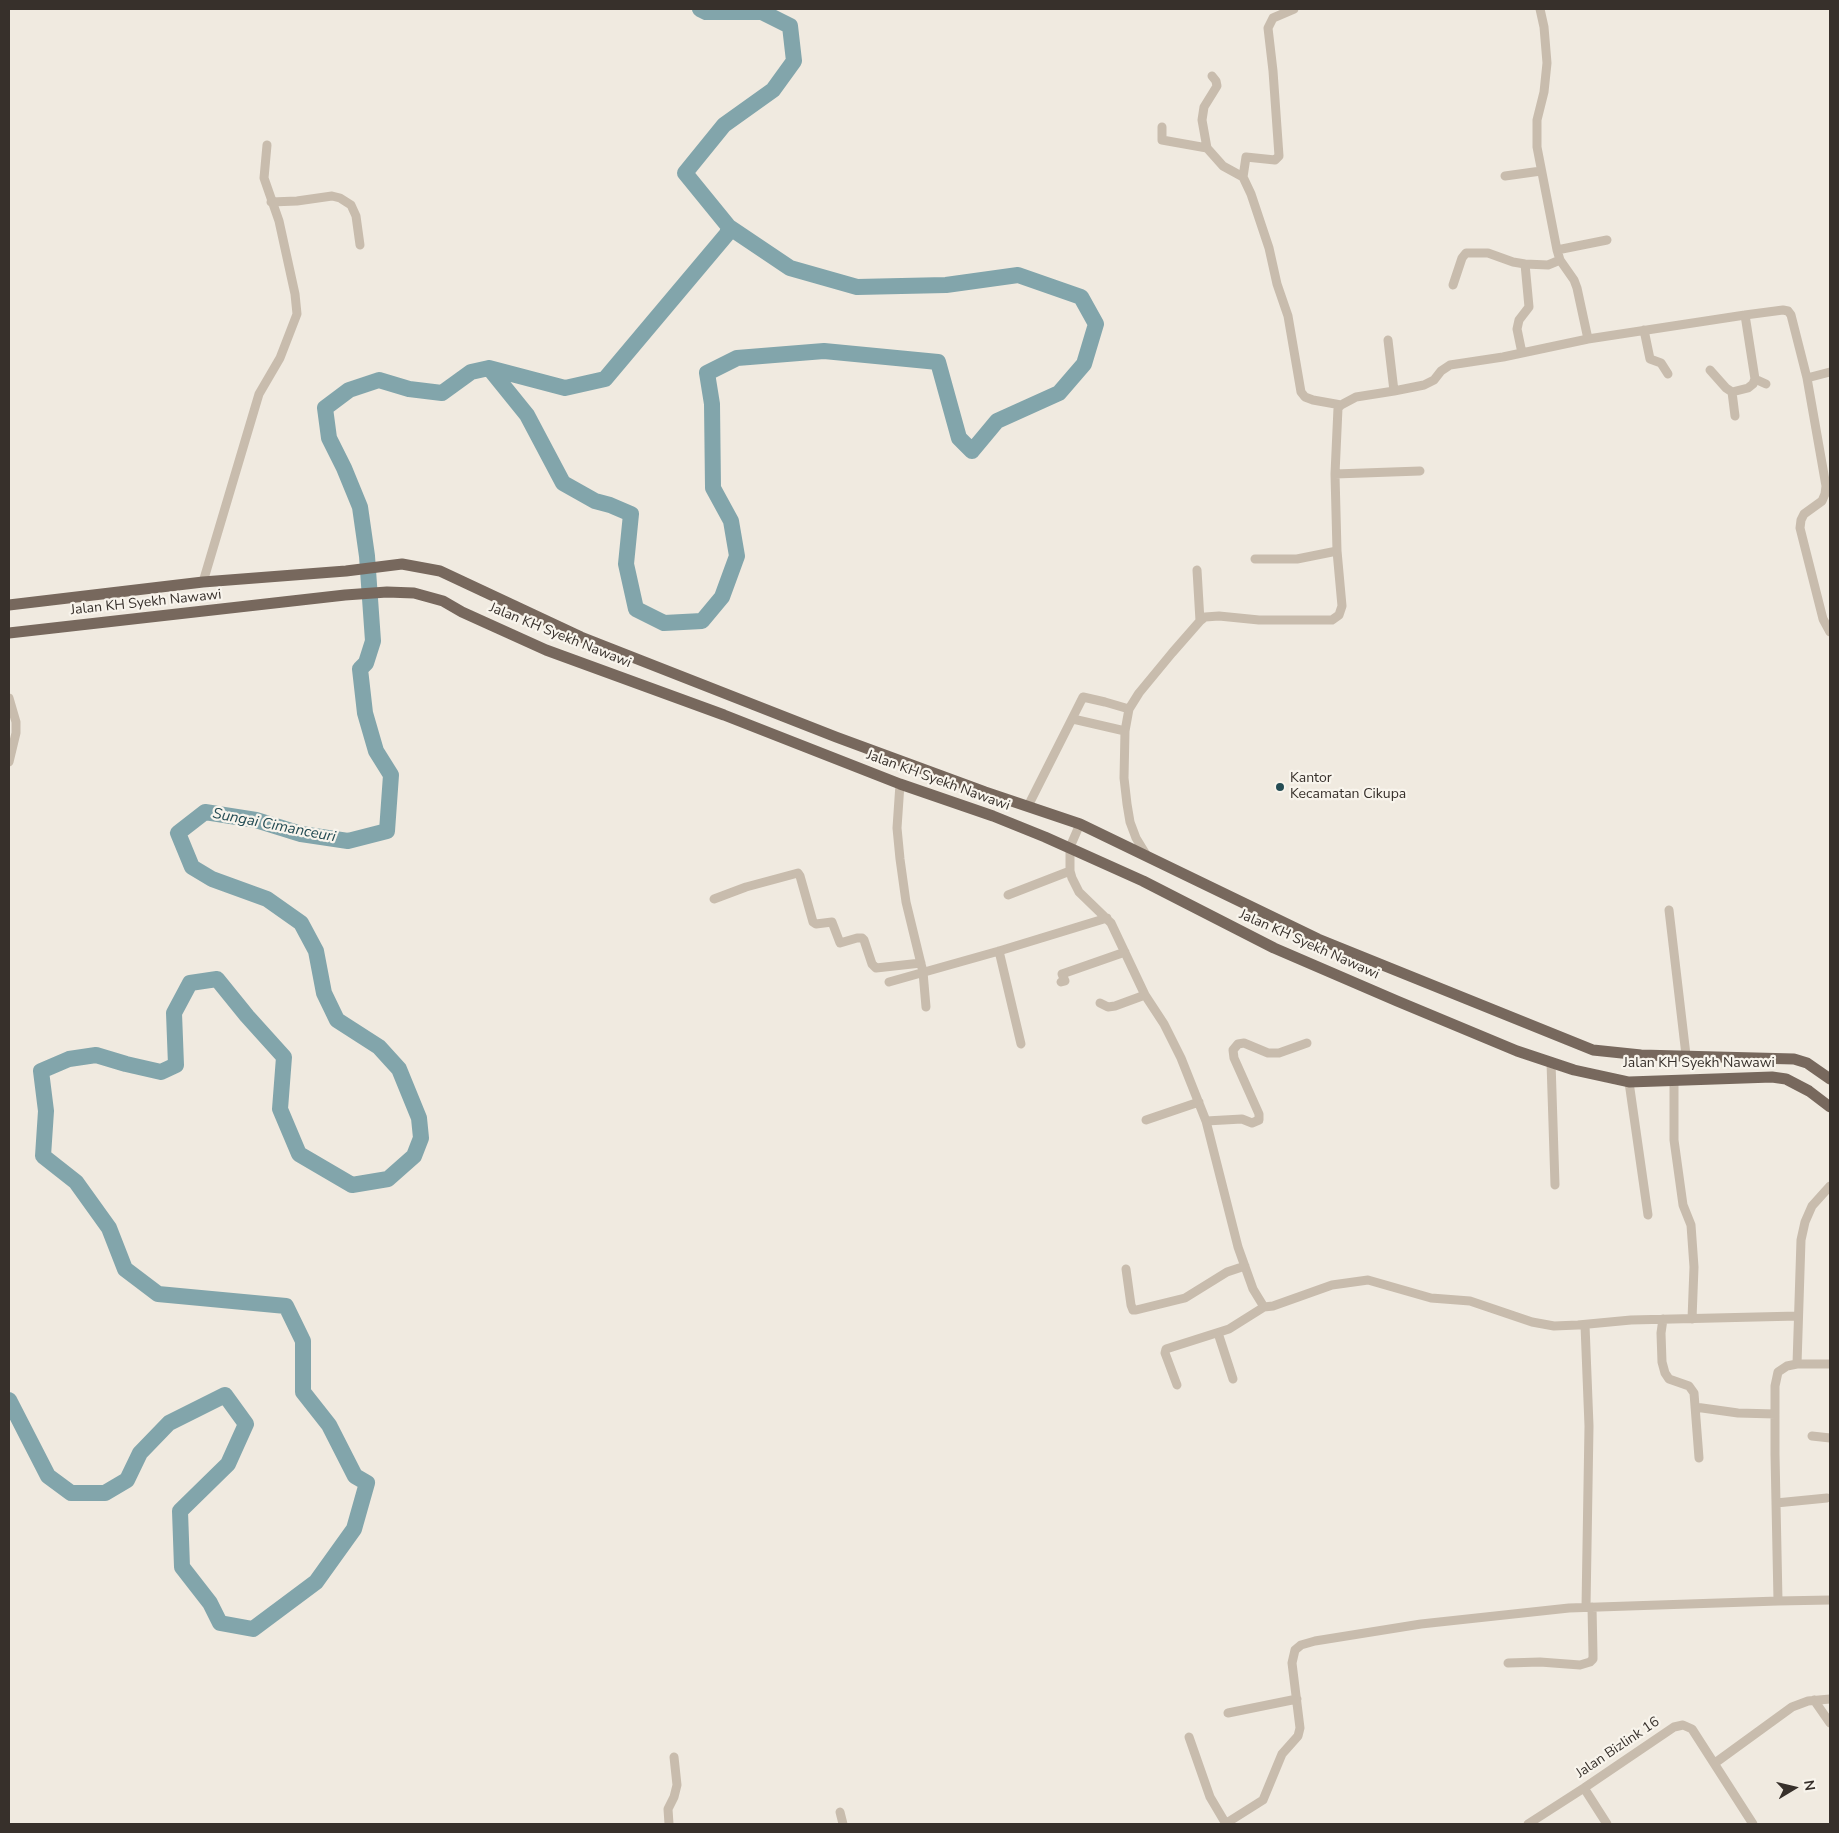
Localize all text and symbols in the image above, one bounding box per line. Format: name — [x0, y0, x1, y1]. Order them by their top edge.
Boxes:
street label: Jalan KH Syekh Nawawi — [70, 587, 222, 619]
street label: Jalan KH Syekh Nawawi — [487, 600, 633, 672]
street label: Jalan KH Syekh Nawawi — [864, 747, 1012, 815]
place label: Kantor Kecamatan Cikupa — [1290, 771, 1406, 804]
marker: Kantor Kecamatan Cikupa — [1274, 781, 1286, 793]
water label: Sungai Cimanceuri — [211, 805, 337, 847]
street label: Jalan KH Syekh Nawawi — [1236, 907, 1382, 983]
street label: Jalan KH Syekh Nawawi — [1623, 1056, 1775, 1072]
street label: Jalan Bizlink 16 — [1573, 1714, 1663, 1782]
north arrow — [1769, 1763, 1819, 1813]
text: N — [1799, 1779, 1820, 1792]

